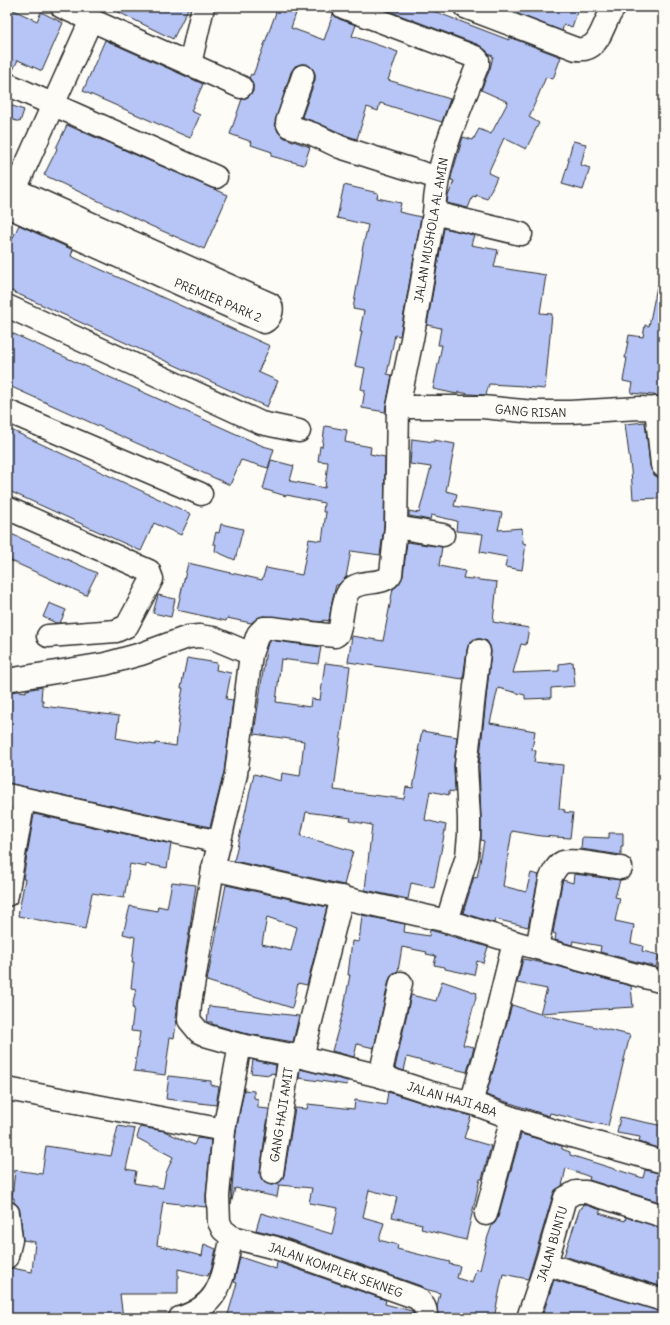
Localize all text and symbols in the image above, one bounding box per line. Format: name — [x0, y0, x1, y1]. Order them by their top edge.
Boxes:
street label: JALAN MUSHOLA AL AMIN — [411, 156, 451, 304]
street label: PREMIER PARK 2 — [172, 275, 264, 325]
street label: GANG RISAN — [494, 401, 567, 420]
street label: GANG HAJI AMIT — [266, 1066, 296, 1163]
street label: JALAN HAJI ABA — [406, 1078, 500, 1119]
street label: JALAN BUNTU — [533, 1204, 570, 1283]
street label: JALAN KOMPLEK SEKNEG — [267, 1239, 405, 1300]

